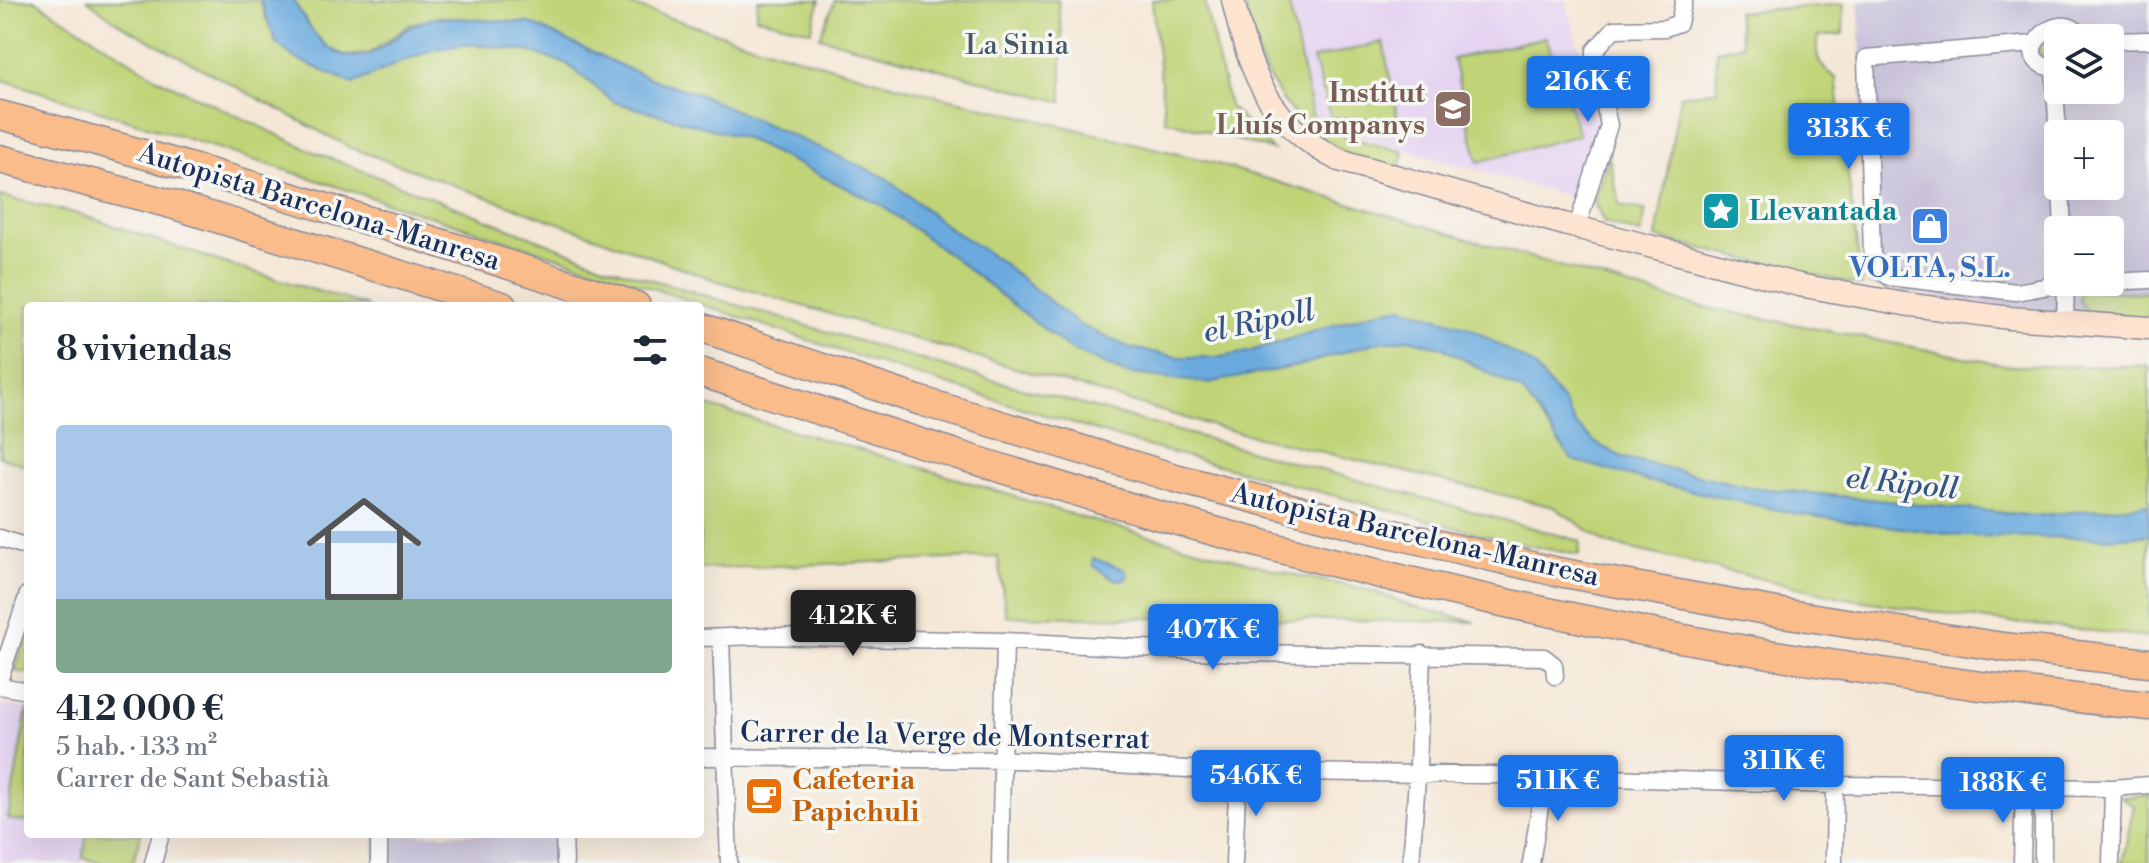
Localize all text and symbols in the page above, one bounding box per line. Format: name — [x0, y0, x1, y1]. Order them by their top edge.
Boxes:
map controls — [2044, 24, 2124, 296]
button: layers — [2044, 24, 2124, 104]
park label: La Sinia — [965, 28, 1070, 63]
pin: 216K € — [1523, 56, 1653, 124]
text: 216K € — [1545, 66, 1631, 98]
place label: Institut Lluís Companys — [1216, 76, 1426, 143]
school or university icon: Institut Lluís Companys — [1432, 88, 1474, 130]
pin: 313K € — [1784, 103, 1914, 171]
text: 313K € — [1806, 113, 1892, 145]
button: + — [2044, 120, 2124, 200]
street label: Autopista Barcelona-Manresa — [133, 135, 505, 279]
place icon: Llevantada — [1700, 190, 1742, 232]
place label: Llevantada — [1749, 194, 1898, 229]
shop icon: VOLTA, S.L. — [1909, 205, 1951, 247]
button: − — [2044, 216, 2124, 296]
place label: VOLTA, S.L. — [1848, 251, 2011, 286]
water label: el Ripoll — [1200, 292, 1318, 352]
icon: filters — [628, 328, 672, 372]
text: 8 viviendas — [56, 329, 232, 371]
water label: el Ripoll — [1844, 459, 1960, 509]
street label: Autopista Barcelona-Manresa — [1227, 475, 1603, 595]
icon: home — [292, 477, 436, 621]
pin: 412K € — [788, 590, 918, 658]
text: 412K € — [809, 600, 897, 632]
pin: 407K € — [1148, 604, 1278, 672]
text: 407K € — [1166, 614, 1260, 646]
text: 412 000 € — [56, 689, 224, 731]
street label: Carrer de la Verge de Montserrat — [740, 715, 1150, 757]
text: 5 hab. · 133 m² — [56, 731, 217, 763]
pin: 311K € — [1719, 735, 1849, 803]
text: 311K € — [1743, 745, 1826, 777]
pin: 546K € — [1191, 750, 1321, 818]
pin: 511K € — [1493, 755, 1623, 823]
pin: 188K € — [1938, 757, 2068, 825]
text: 546K € — [1210, 760, 1302, 792]
text: Carrer de Sant Sebastià — [56, 763, 329, 795]
place label: Cafeteria Papichuli — [792, 763, 919, 830]
text: 511K € — [1516, 765, 1600, 797]
text: 188K € — [1959, 767, 2047, 799]
cafe icon: Cafeteria Papichuli — [743, 775, 785, 817]

